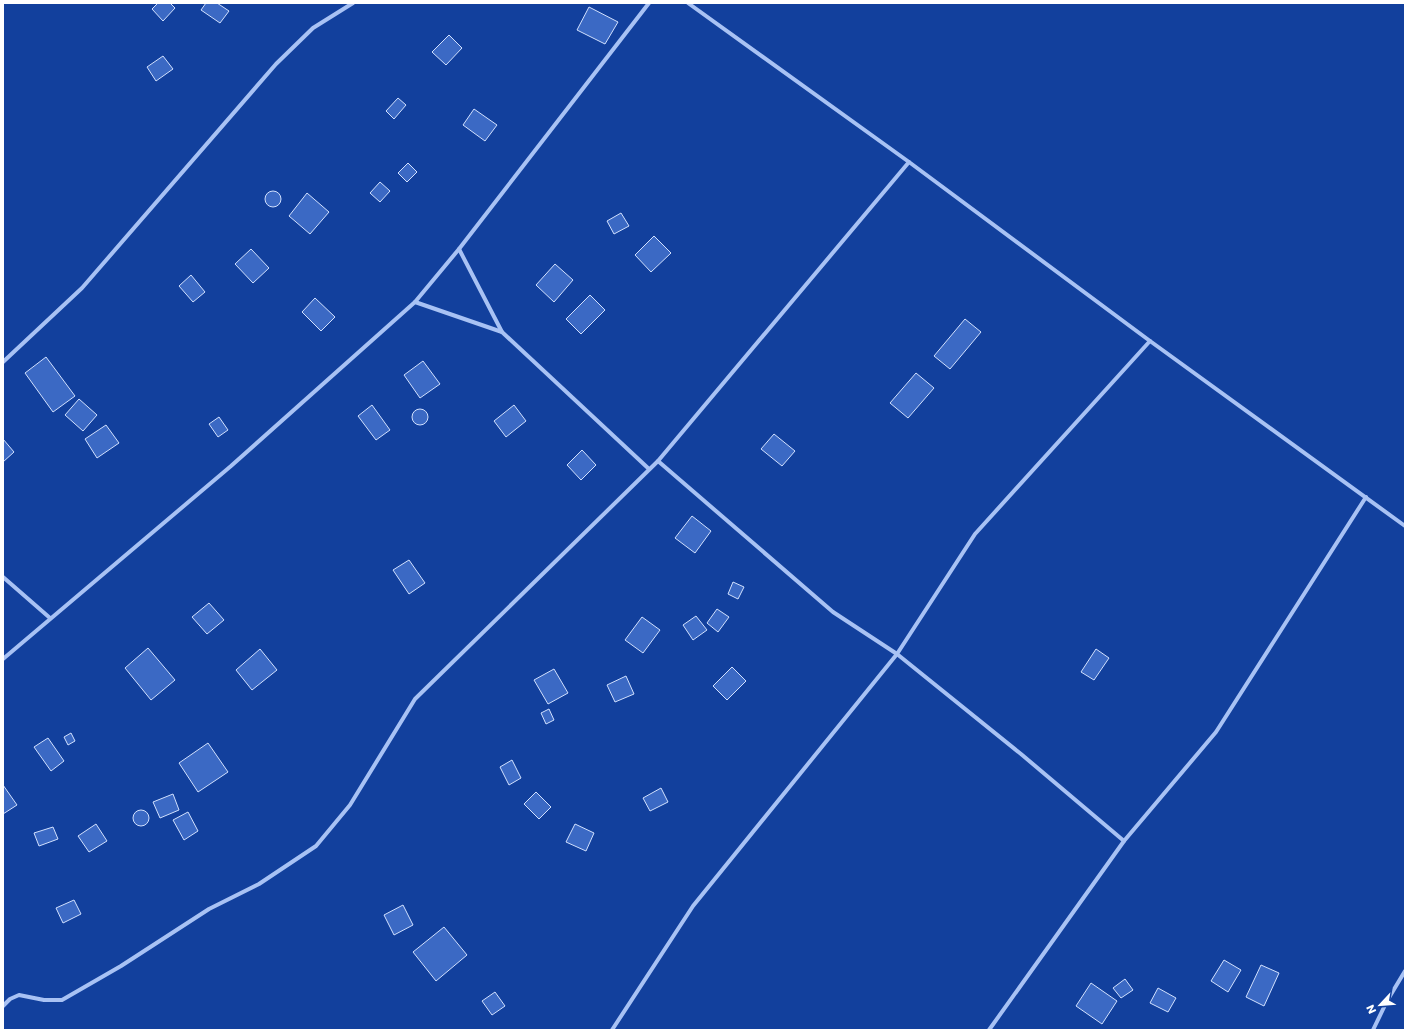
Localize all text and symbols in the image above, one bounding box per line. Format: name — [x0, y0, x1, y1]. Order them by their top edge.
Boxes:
north arrow — [1360, 985, 1400, 1025]
text: N — [1362, 1002, 1380, 1017]

